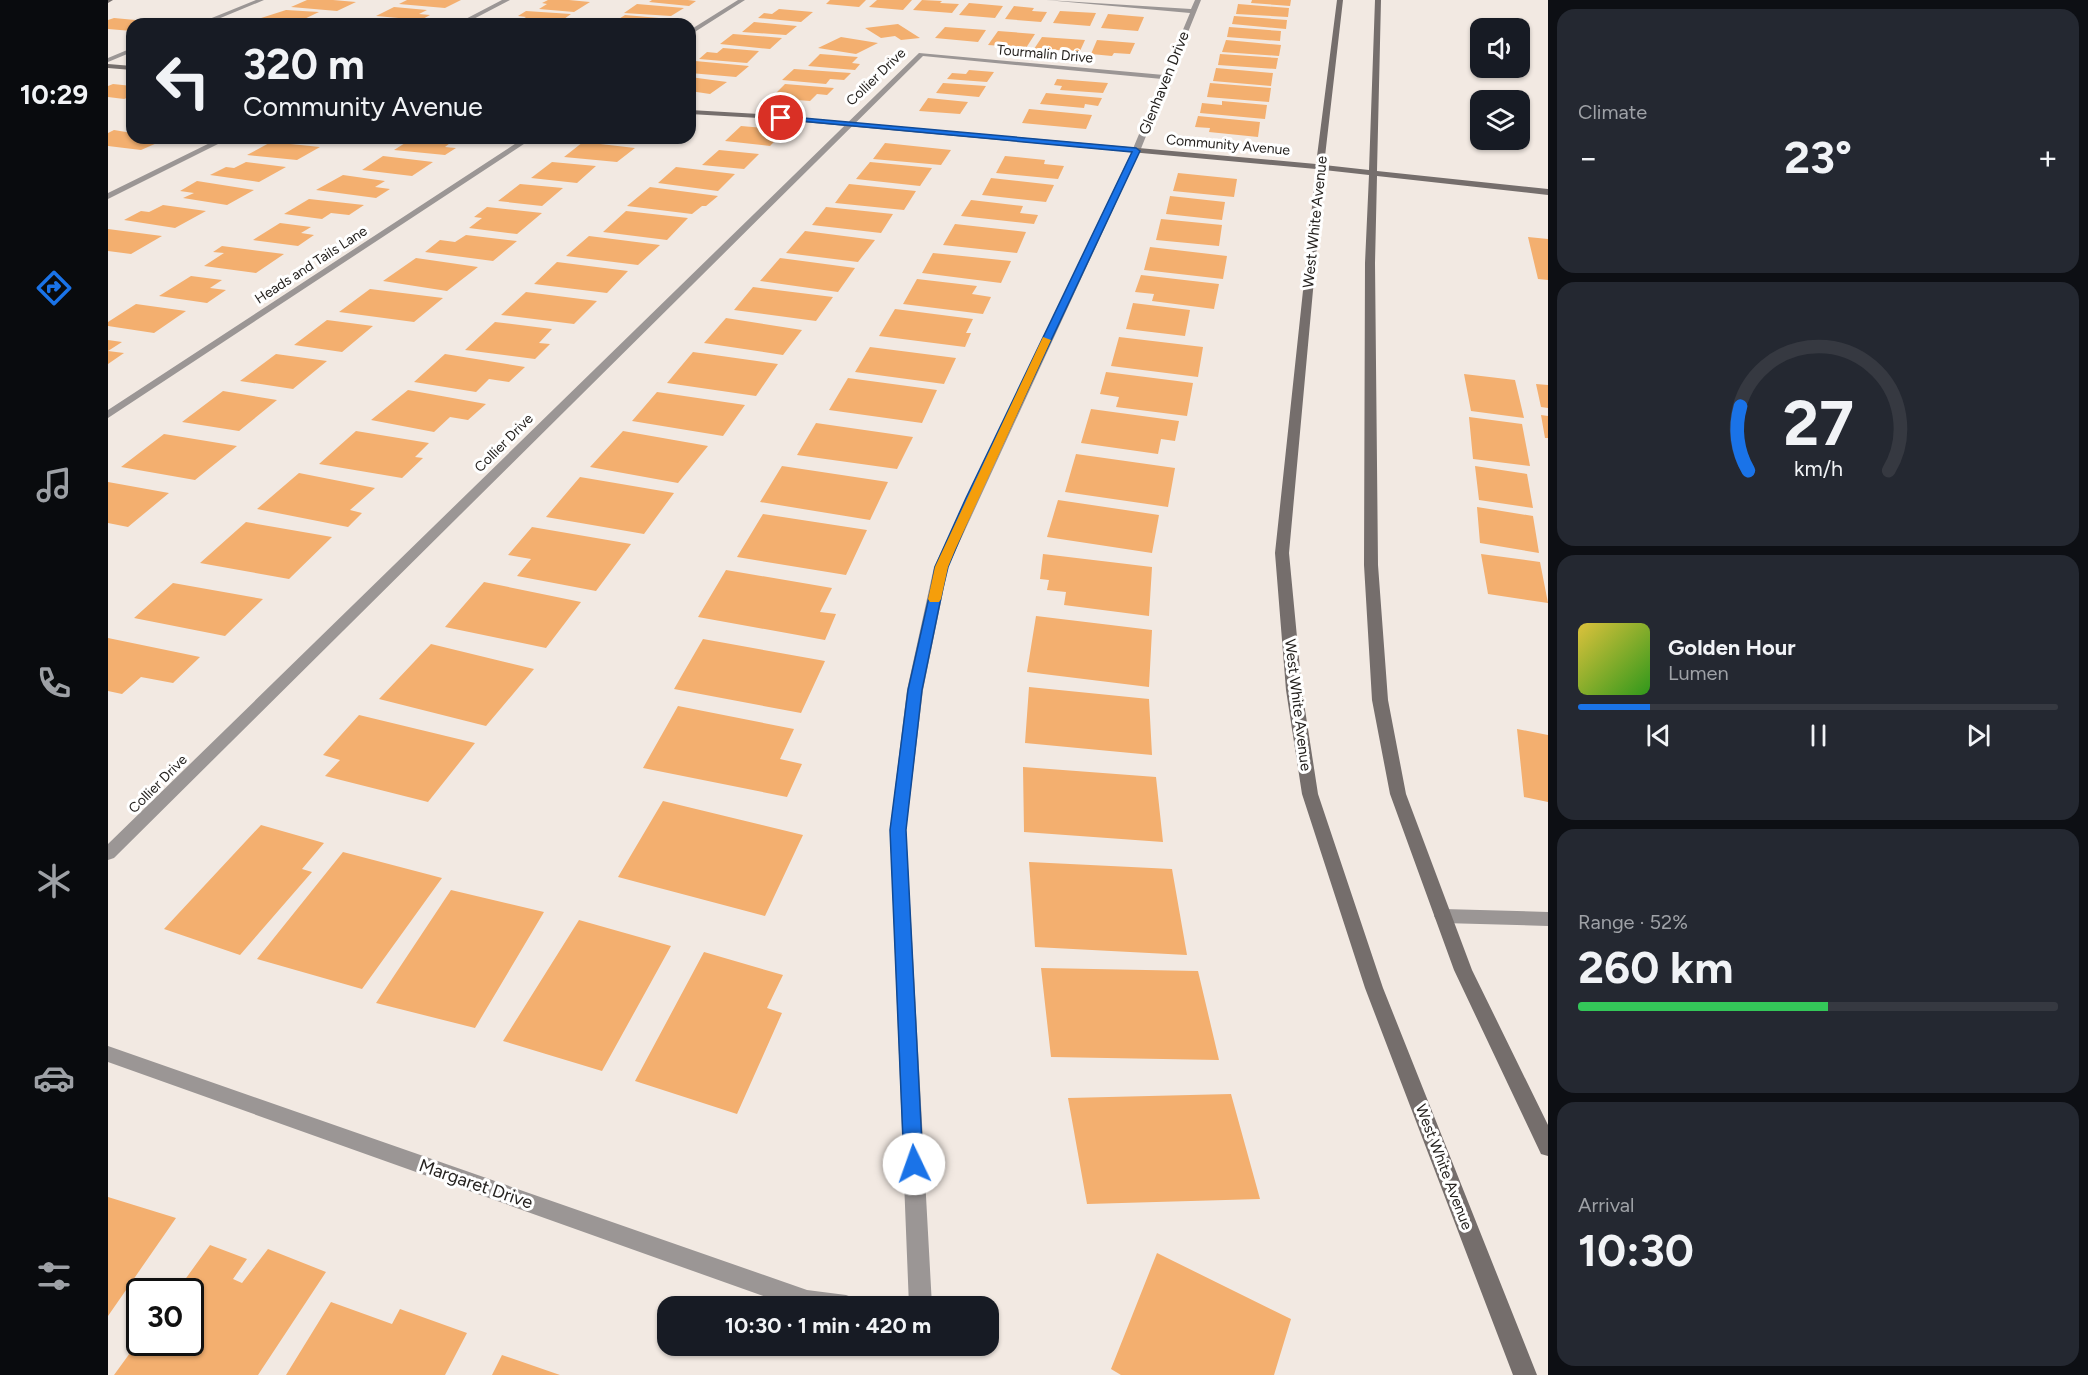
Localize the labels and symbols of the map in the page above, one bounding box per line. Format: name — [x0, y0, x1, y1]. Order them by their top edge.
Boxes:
street label: Glenhaven Drive — [1135, 29, 1193, 137]
street label: Tourmalin Drive — [996, 41, 1094, 67]
street label: Collier Drive — [843, 44, 909, 109]
pin — [755, 92, 806, 143]
street label: Community Avenue — [1165, 131, 1291, 159]
street label: West White Avenue — [1299, 155, 1331, 289]
street label: Heads and Tails Lane — [252, 222, 371, 308]
street label: Collier Drive — [471, 410, 537, 476]
street label: West White Avenue — [1281, 638, 1315, 772]
street label: Collier Drive — [125, 751, 191, 817]
street label: West White Avenue — [1412, 1102, 1476, 1232]
position arrow — [882, 1132, 946, 1196]
street label: Margaret Drive — [416, 1154, 536, 1214]
speed limit sign: 30 — [126, 1278, 204, 1356]

